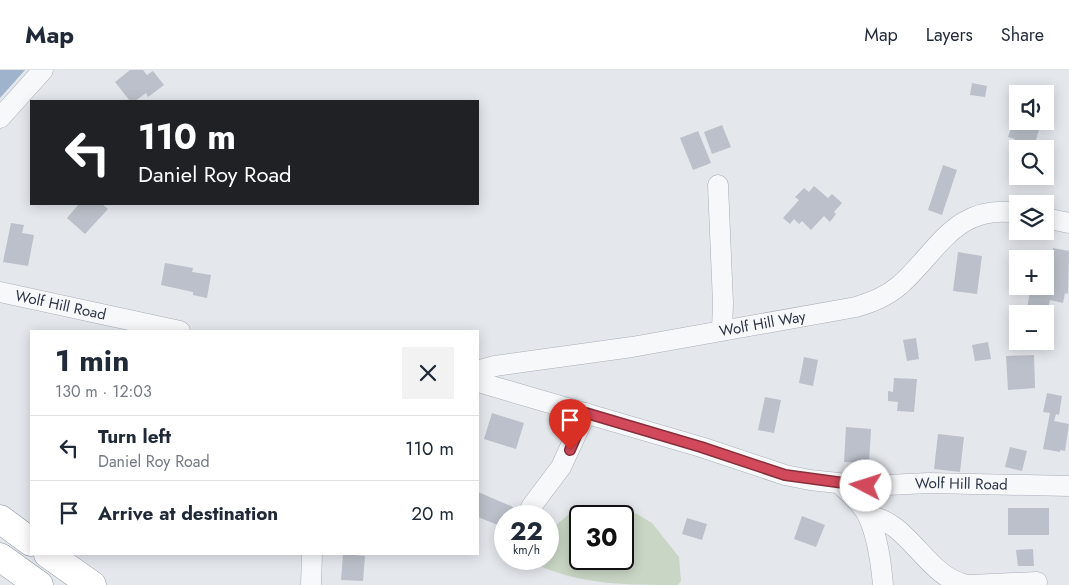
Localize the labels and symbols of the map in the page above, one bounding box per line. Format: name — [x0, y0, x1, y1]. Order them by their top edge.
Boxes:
street label: Wolf Hill Road — [13, 285, 108, 326]
street label: Wolf Hill Way — [718, 305, 808, 342]
pin — [549, 399, 591, 450]
position arrow — [839, 459, 891, 511]
street label: Wolf Hill Road — [914, 472, 1008, 496]
speed limit sign: 30 — [569, 505, 634, 570]

